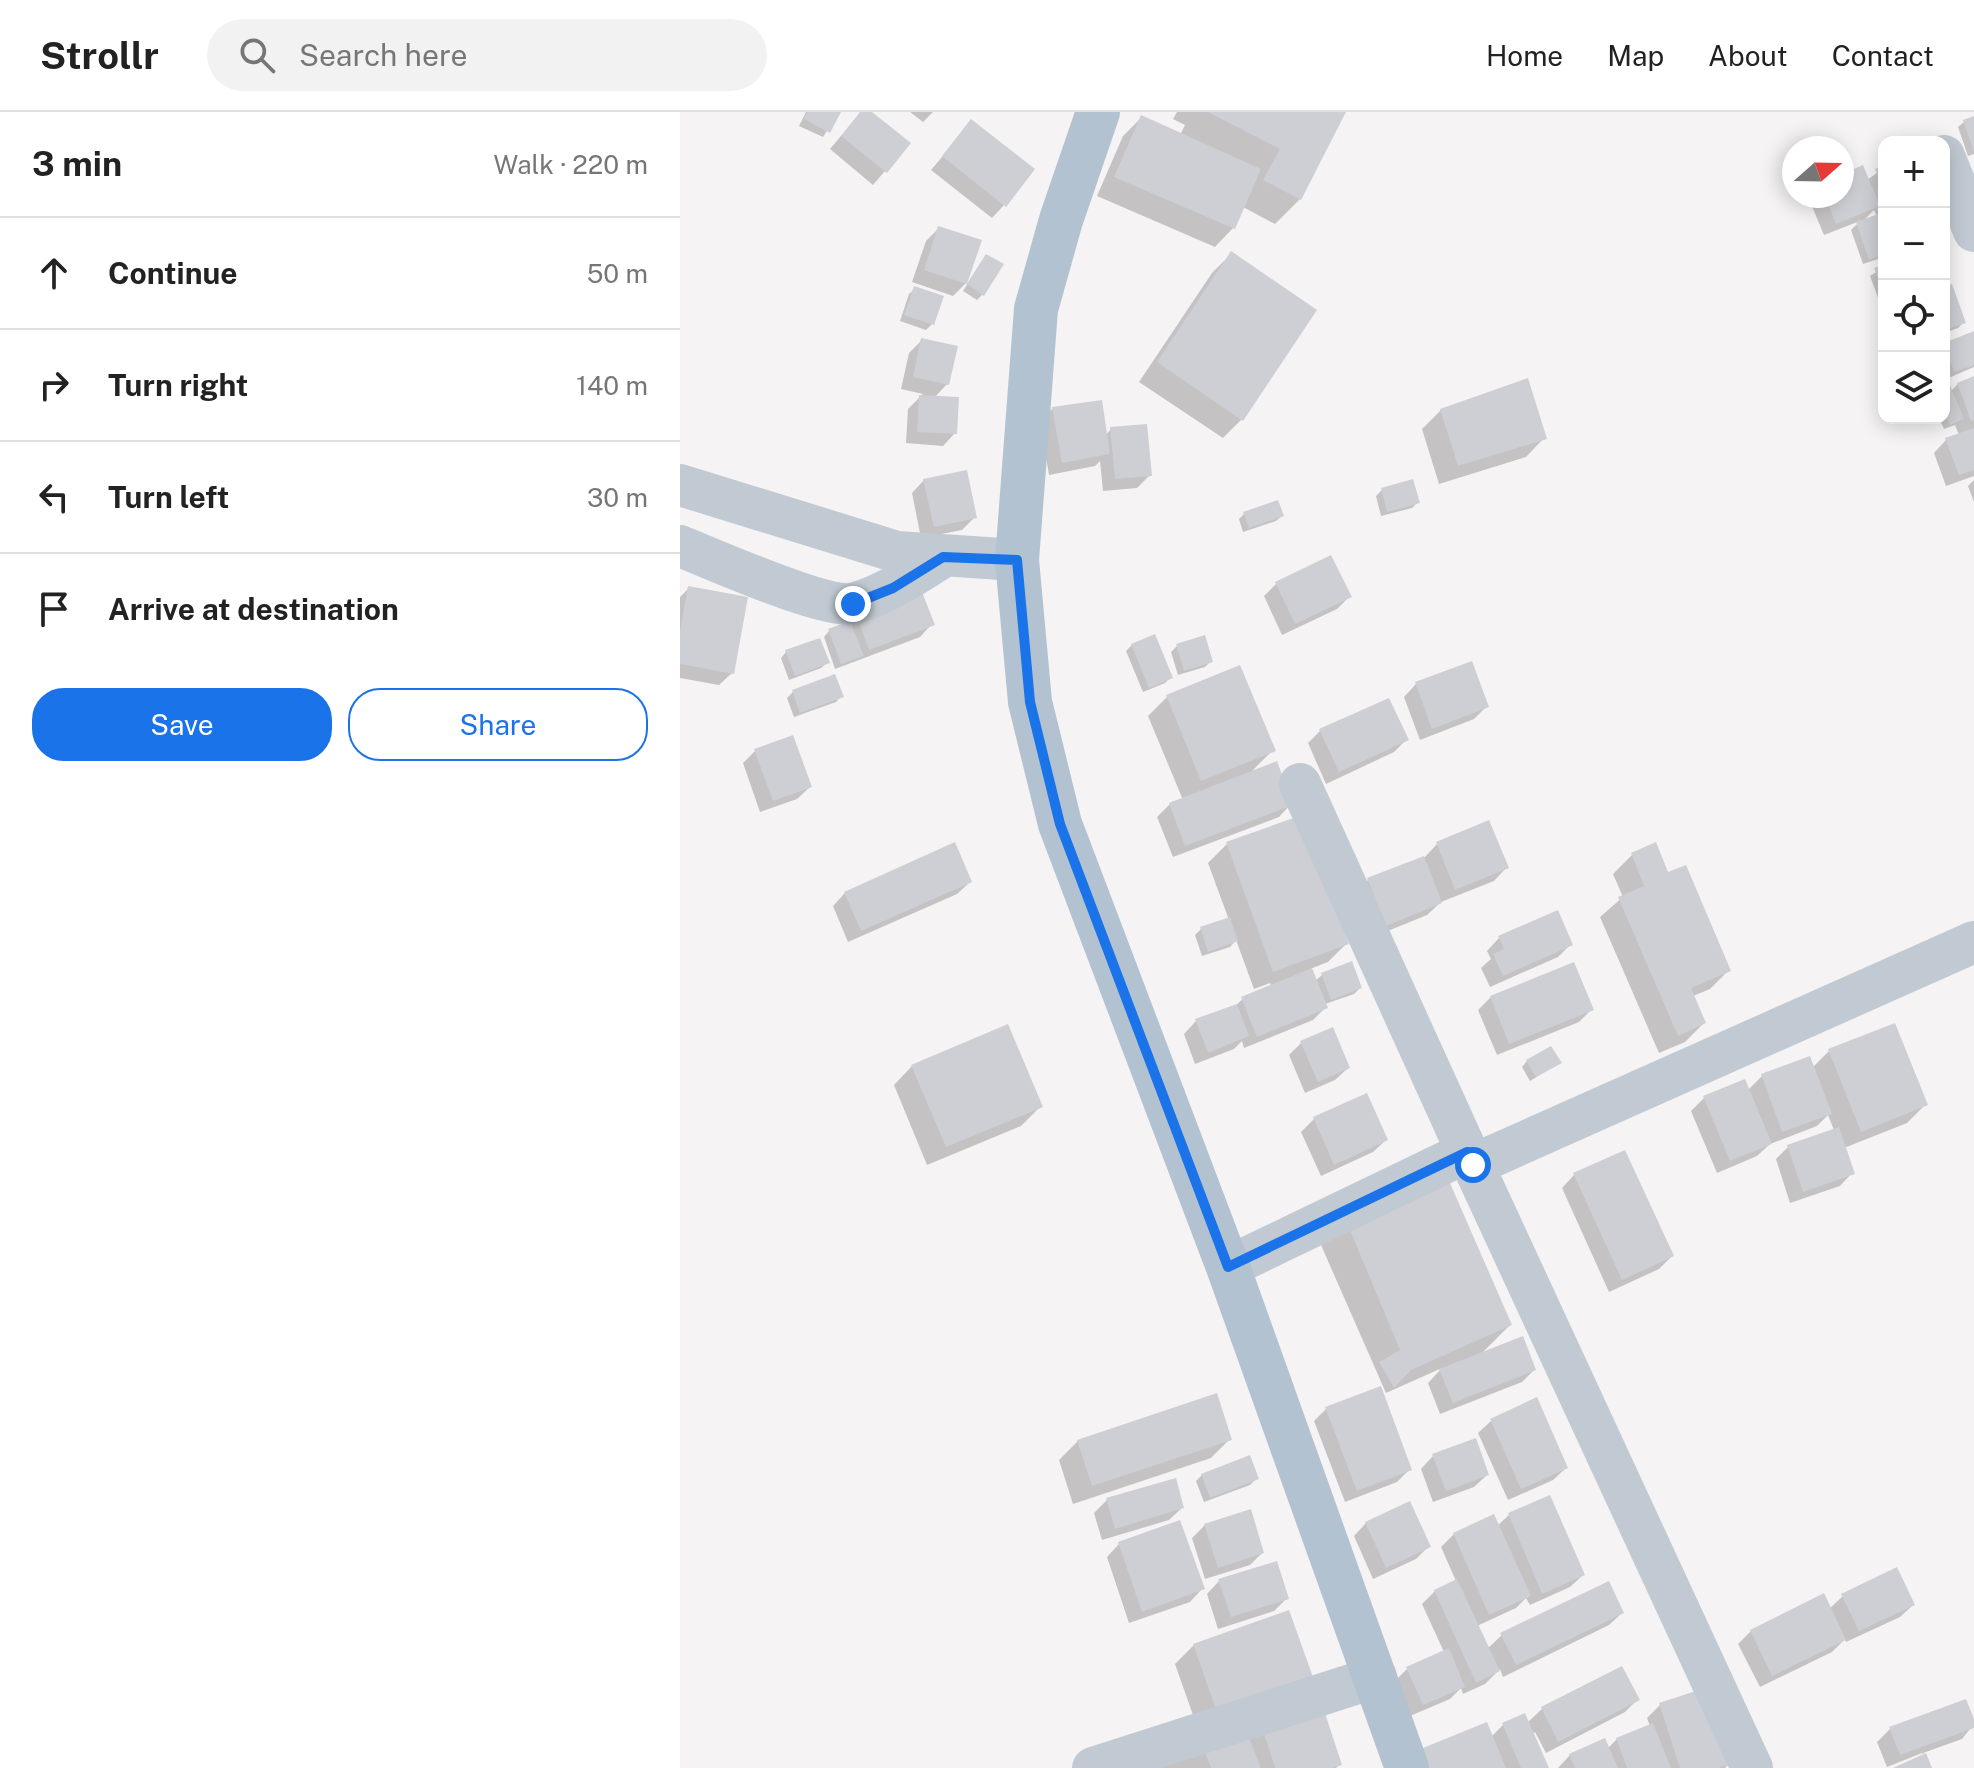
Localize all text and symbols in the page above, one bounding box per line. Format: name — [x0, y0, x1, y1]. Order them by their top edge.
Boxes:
search box — [207, 19, 767, 91]
text: Strollr — [40, 33, 159, 78]
icon: search — [235, 33, 279, 77]
text: Search here — [299, 37, 467, 73]
text: Home — [1486, 39, 1563, 72]
text: Map — [1607, 39, 1664, 72]
text: About — [1708, 39, 1788, 72]
text: Contact — [1832, 39, 1934, 72]
north arrow — [1782, 136, 1854, 208]
map controls — [1878, 136, 1950, 424]
button: + — [1878, 136, 1950, 208]
text: 3 min — [32, 144, 122, 184]
text: Walk · 220 m — [493, 149, 648, 180]
button: − — [1878, 208, 1950, 280]
icon: ahead — [32, 251, 76, 295]
text: Continue — [108, 255, 238, 291]
text: 50 m — [587, 258, 648, 289]
button: locate — [1878, 280, 1950, 352]
button: layers — [1878, 352, 1950, 424]
icon: right — [32, 363, 76, 407]
text: Turn right — [108, 367, 248, 403]
text: 140 m — [576, 370, 648, 401]
icon: left — [32, 475, 76, 519]
text: Turn left — [108, 479, 229, 515]
text: 30 m — [587, 482, 648, 513]
route end — [835, 586, 871, 622]
icon: arrive — [32, 587, 76, 631]
text: Arrive at destination — [108, 591, 399, 627]
button: Save — [32, 688, 332, 761]
button: Share — [348, 688, 648, 761]
route start — [1455, 1147, 1491, 1183]

